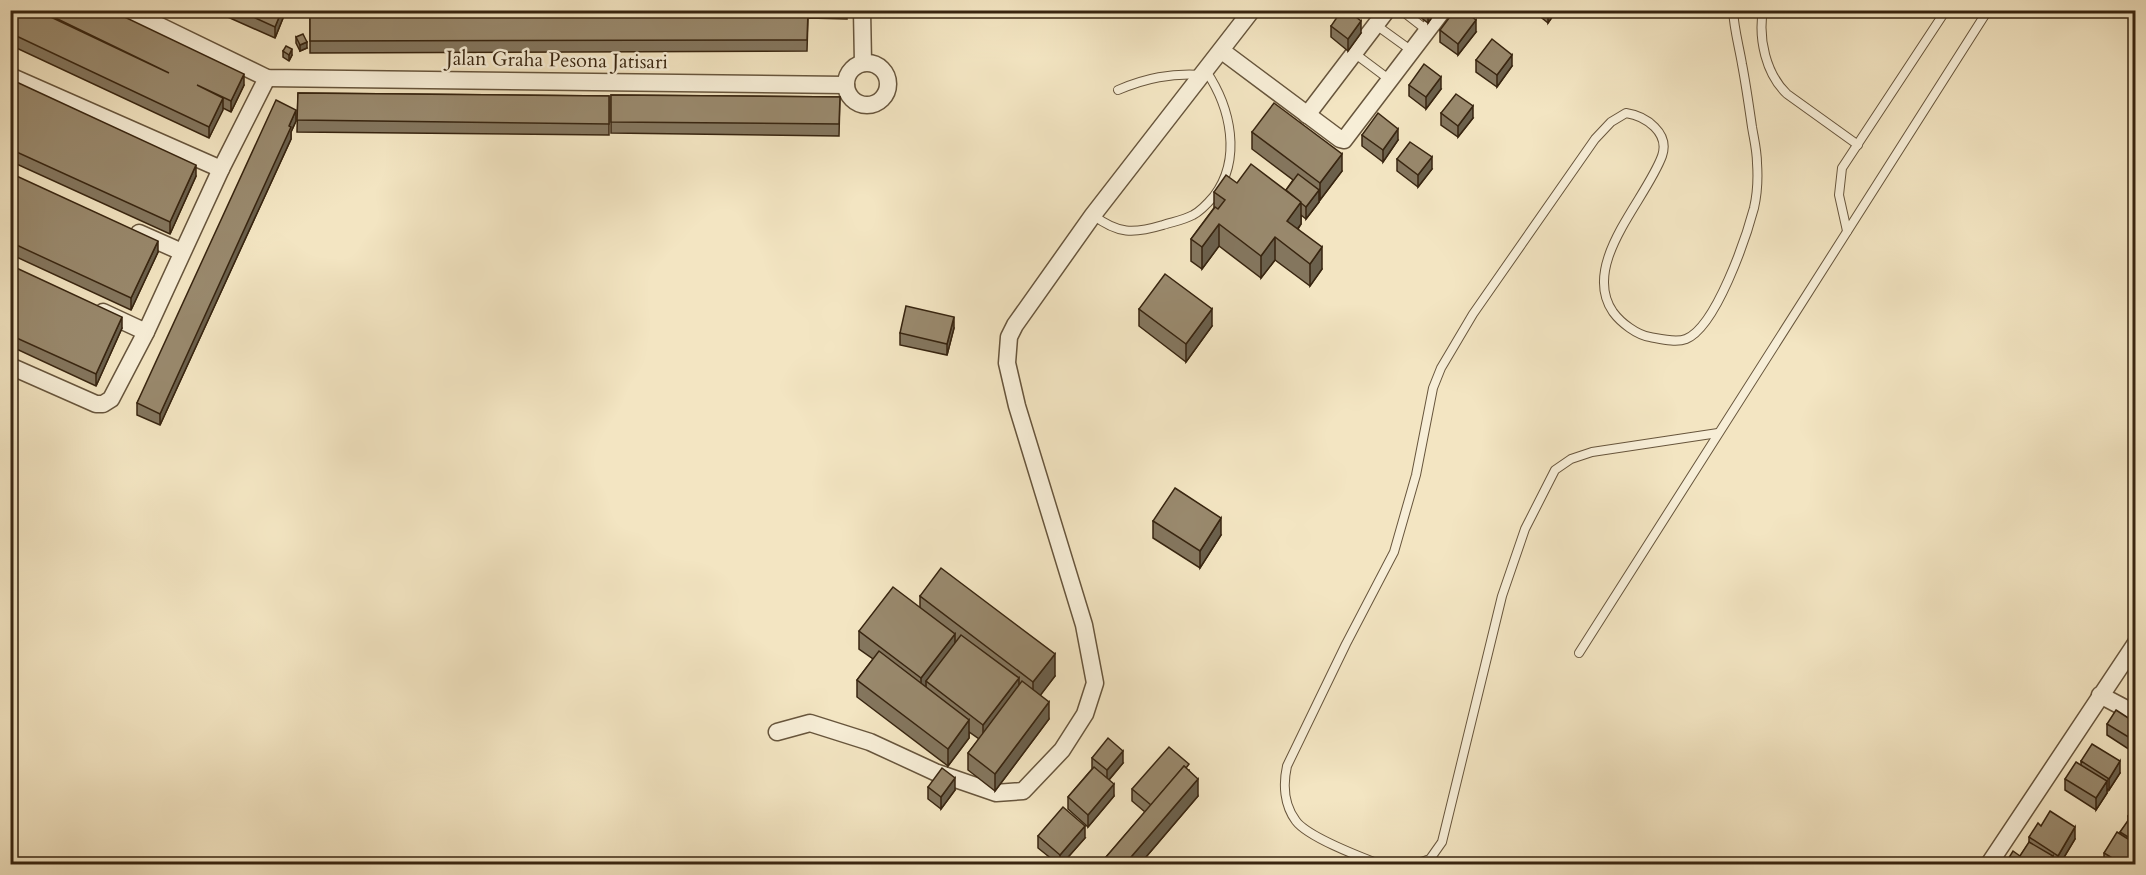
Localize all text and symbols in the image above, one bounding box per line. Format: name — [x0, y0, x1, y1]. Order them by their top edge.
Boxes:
street label: Jalan Graha Pesona Jatisari — [443, 45, 669, 75]

